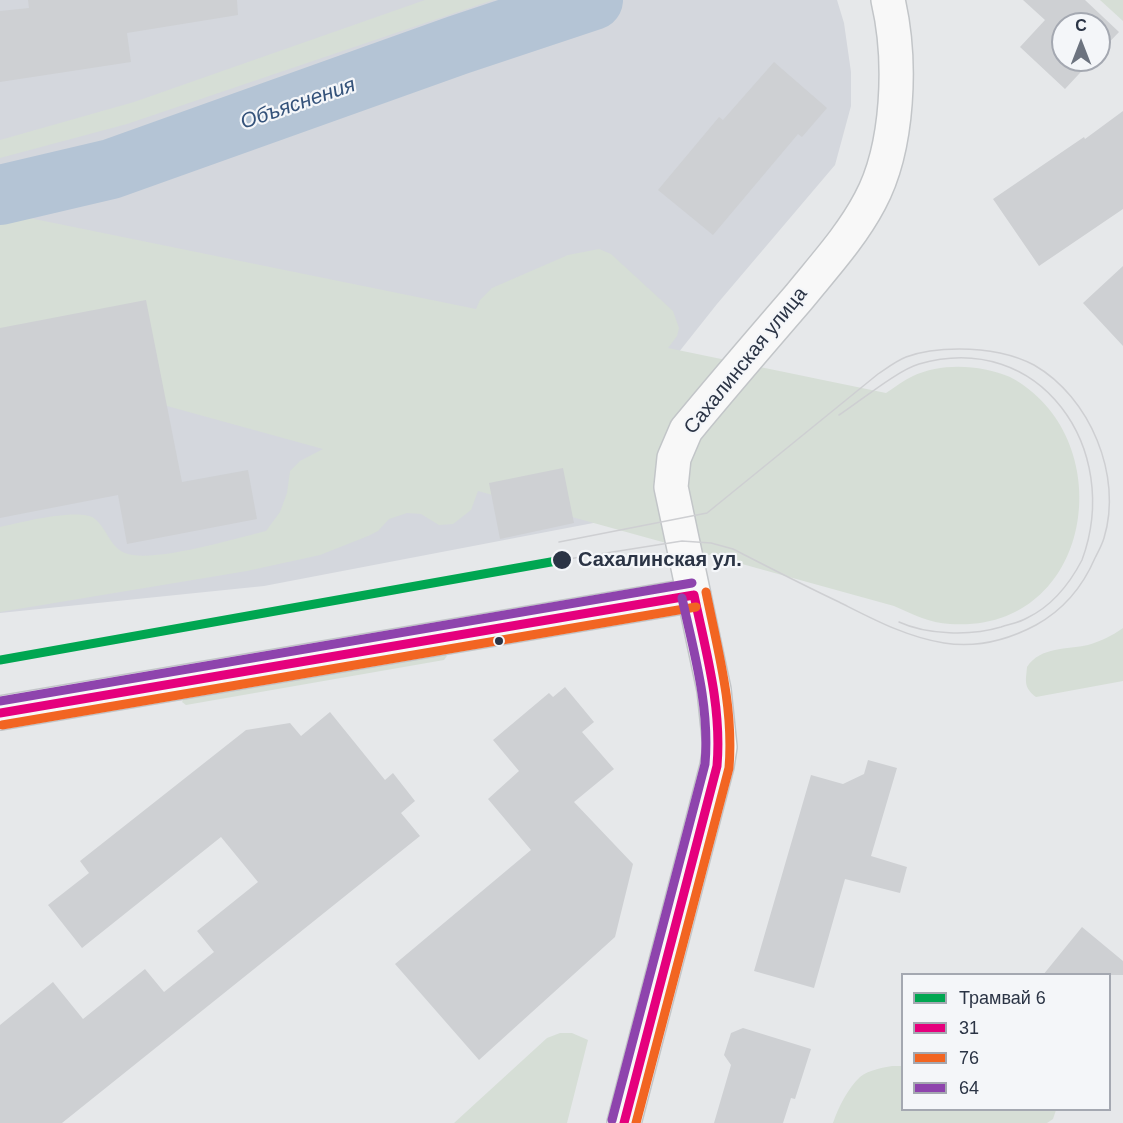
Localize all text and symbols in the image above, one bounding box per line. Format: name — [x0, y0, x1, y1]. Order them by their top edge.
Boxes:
north arrow — [1051, 12, 1111, 72]
text: С — [1075, 17, 1087, 34]
water label: Объяснения — [237, 73, 359, 135]
street label: Сахалинская улица — [679, 283, 813, 439]
place label: Сахалинская ул. — [578, 548, 742, 572]
marker: Сахалинская ул. — [551, 549, 573, 571]
unlabelled marker — [493, 635, 505, 647]
legend — [901, 973, 1111, 1111]
text: Трамвай 6 — [959, 988, 1046, 1008]
text: 31 — [959, 1018, 979, 1038]
text: 76 — [959, 1048, 979, 1068]
text: 64 — [959, 1078, 979, 1098]

